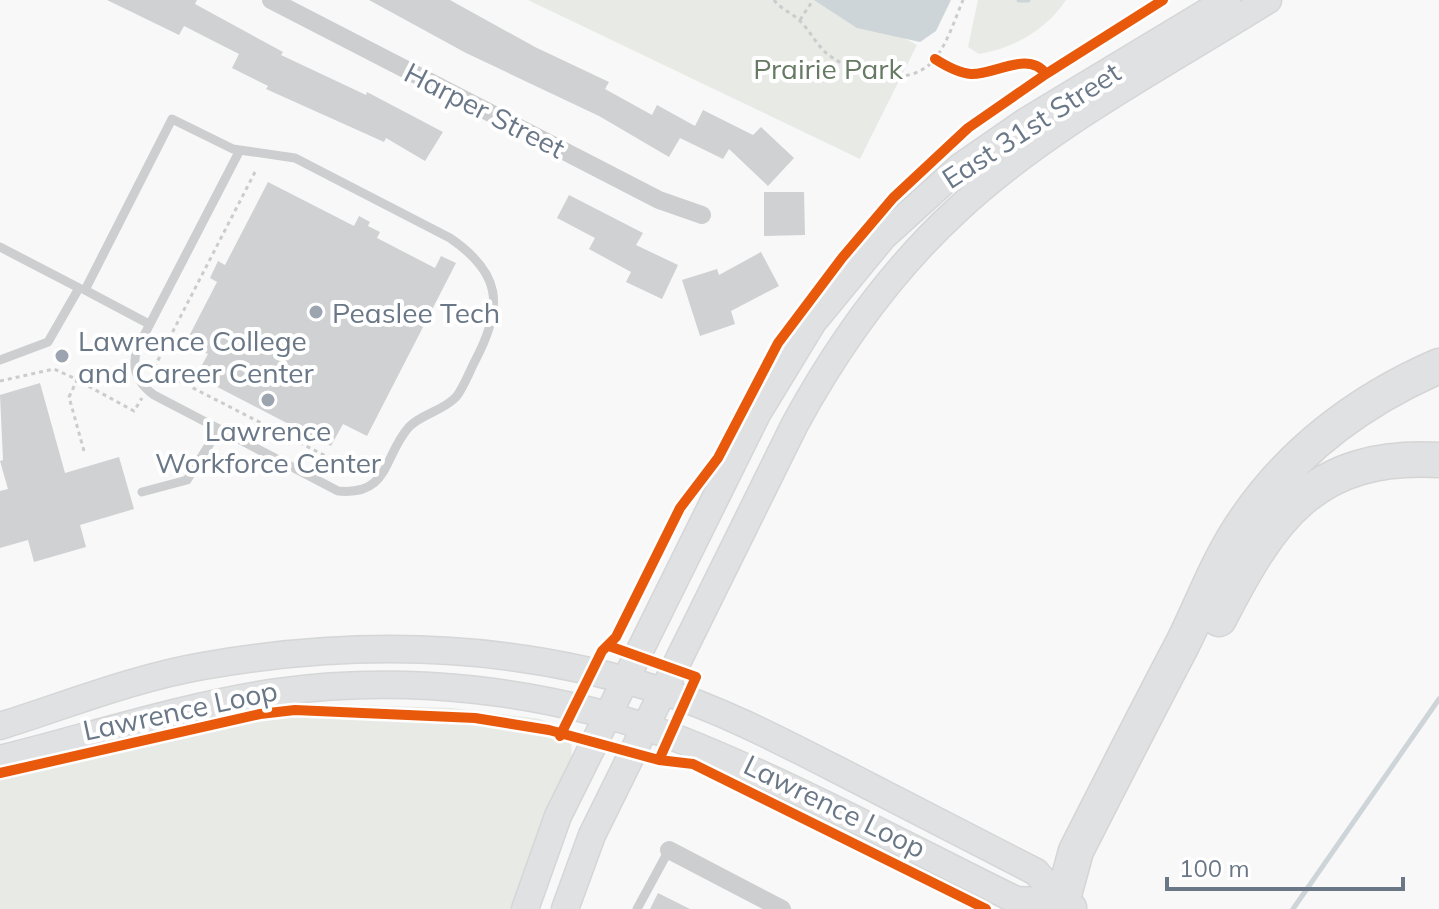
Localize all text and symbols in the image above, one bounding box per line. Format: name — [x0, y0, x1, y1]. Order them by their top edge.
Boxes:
park label: Prairie Park — [753, 51, 903, 86]
street label: East 31st Street — [935, 54, 1127, 196]
street label: Harper Street — [399, 55, 571, 165]
place label: Peaslee Tech — [332, 295, 500, 330]
marker: Peaslee Tech — [307, 303, 325, 321]
place label: Lawrence College and Career Center — [78, 323, 314, 390]
marker: Lawrence College and Career Center — [53, 347, 71, 365]
marker: Lawrence Workforce Center — [259, 391, 277, 409]
place label: Lawrence Workforce Center — [155, 413, 382, 480]
street label: Lawrence Loop — [80, 672, 280, 748]
street label: Lawrence Loop — [738, 747, 932, 865]
scale bar — [1167, 841, 1403, 891]
text: 100 m — [1179, 853, 1250, 883]

